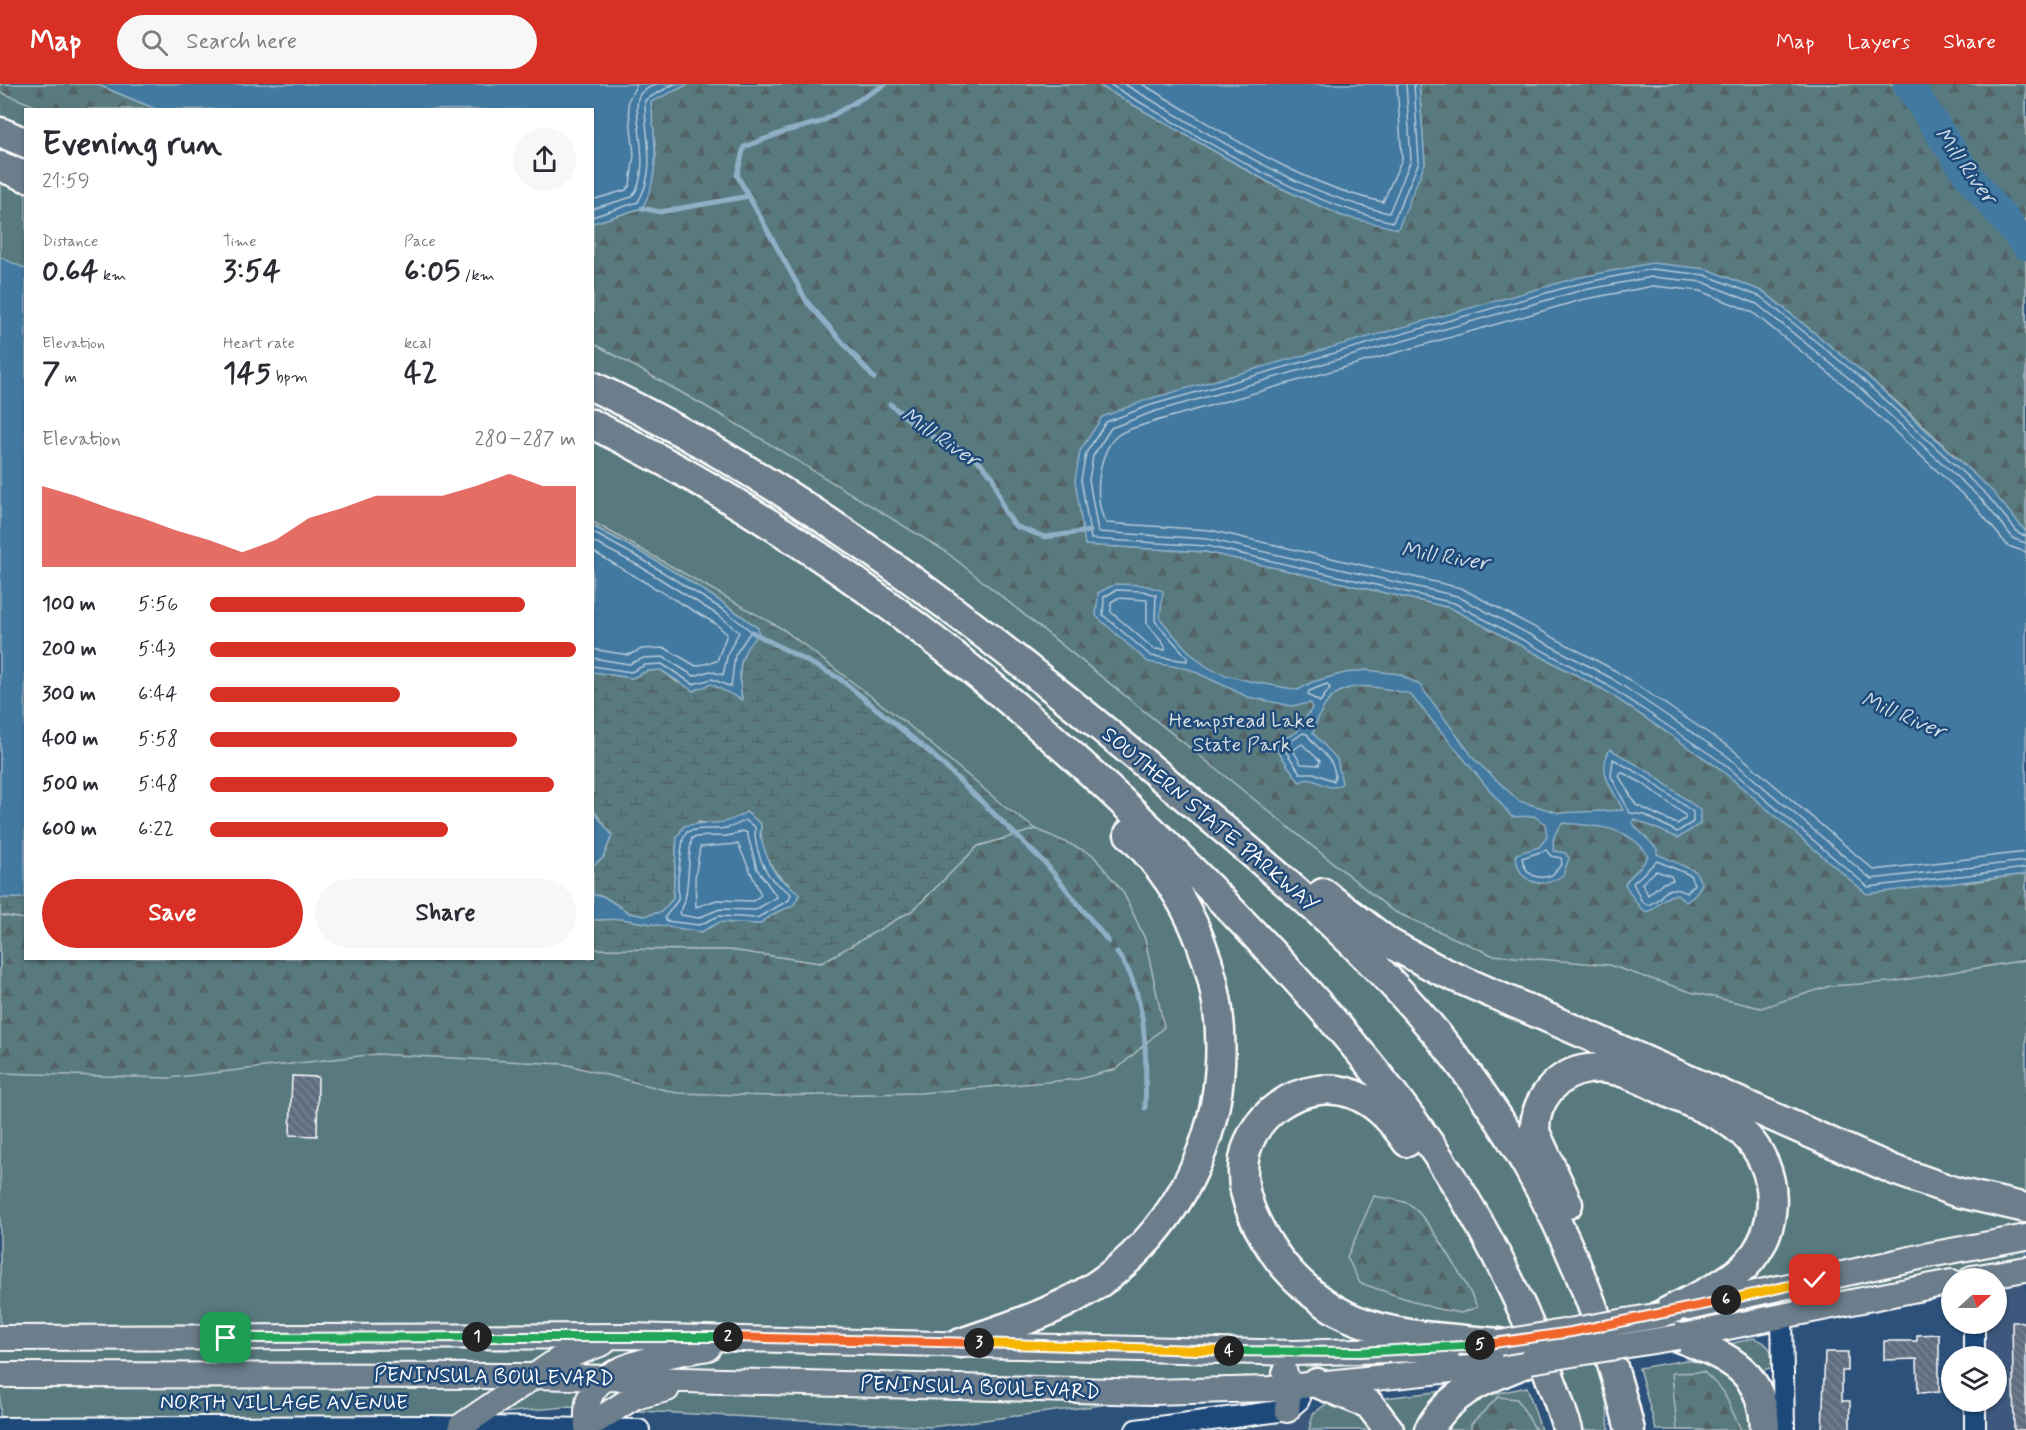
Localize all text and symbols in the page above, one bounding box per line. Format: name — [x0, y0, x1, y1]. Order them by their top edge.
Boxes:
search box — [117, 15, 537, 69]
text: Map — [30, 24, 81, 61]
icon: search — [138, 26, 171, 59]
text: Search here — [186, 28, 297, 56]
text: Map — [1776, 28, 1814, 56]
text: Layers — [1847, 28, 1910, 56]
text: Share — [1943, 28, 1996, 56]
water label: Mill River — [1928, 122, 2004, 212]
text: Evening run — [42, 123, 222, 167]
button: share — [513, 128, 576, 191]
text: 21:59 — [42, 168, 90, 195]
text: Distance — [42, 231, 98, 252]
text: Time — [223, 231, 257, 252]
text: Pace — [404, 231, 436, 252]
text: 0.64 — [42, 252, 99, 291]
text: 3:54 — [223, 252, 281, 291]
text: 6:05 — [404, 252, 460, 291]
text: km — [99, 265, 126, 286]
text: /km — [460, 265, 495, 286]
text: Elevation — [42, 333, 105, 354]
text: Heart rate — [223, 333, 295, 354]
text: kcal — [404, 333, 431, 354]
text: 7 — [42, 354, 60, 393]
text: 145 — [223, 354, 271, 393]
text: 42 — [404, 354, 437, 393]
text: m — [60, 367, 77, 388]
text: bpm — [271, 367, 308, 388]
water label: Mill River — [895, 402, 987, 476]
text: Elevation — [42, 426, 121, 453]
text: 280–287 m — [475, 426, 576, 453]
water label: Mill River — [1399, 536, 1494, 578]
text: 100 m — [42, 591, 96, 618]
text: 5:56 — [138, 591, 178, 618]
text: 200 m — [42, 636, 97, 663]
text: 5:43 — [138, 636, 175, 663]
text: 300 m — [42, 681, 96, 708]
text: 6:44 — [138, 681, 177, 708]
water label: Mill River — [1857, 686, 1952, 747]
park label: Hempstead Lake State Park — [1169, 707, 1315, 759]
street label: SOUTHERN STATE PARKWAY — [1096, 721, 1324, 919]
text: 400 m — [42, 726, 98, 753]
text: 5:58 — [138, 726, 178, 753]
text: 500 m — [42, 771, 99, 798]
text: 5:48 — [138, 771, 178, 798]
text: 600 m — [42, 816, 97, 843]
text: 6:22 — [138, 816, 174, 843]
button: Save — [42, 879, 303, 948]
button: Share — [315, 879, 576, 948]
pin — [1789, 1254, 1840, 1305]
icon: check — [1798, 1263, 1831, 1296]
north arrow — [1941, 1268, 2007, 1334]
map controls — [1941, 1268, 2007, 1412]
pin: 6 — [1711, 1285, 1741, 1315]
text: 6 — [1722, 1289, 1730, 1310]
pin — [200, 1312, 251, 1363]
icon: arrive — [209, 1321, 242, 1354]
pin: 1 — [462, 1322, 492, 1352]
pin: 2 — [713, 1322, 743, 1352]
text: 1 — [473, 1326, 481, 1347]
text: 2 — [724, 1326, 732, 1347]
pin: 3 — [964, 1328, 994, 1358]
pin: 5 — [1465, 1330, 1495, 1360]
text: 3 — [975, 1332, 983, 1353]
text: 5 — [1475, 1334, 1485, 1355]
pin: 4 — [1214, 1336, 1244, 1366]
text: 4 — [1224, 1340, 1234, 1361]
button: layers — [1941, 1346, 2007, 1412]
street label: PENINSULA BOULEVARD — [374, 1361, 614, 1393]
street label: PENINSULA BOULEVARD — [860, 1370, 1100, 1406]
street label: NORTH VILLAGE AVENUE — [160, 1389, 408, 1417]

